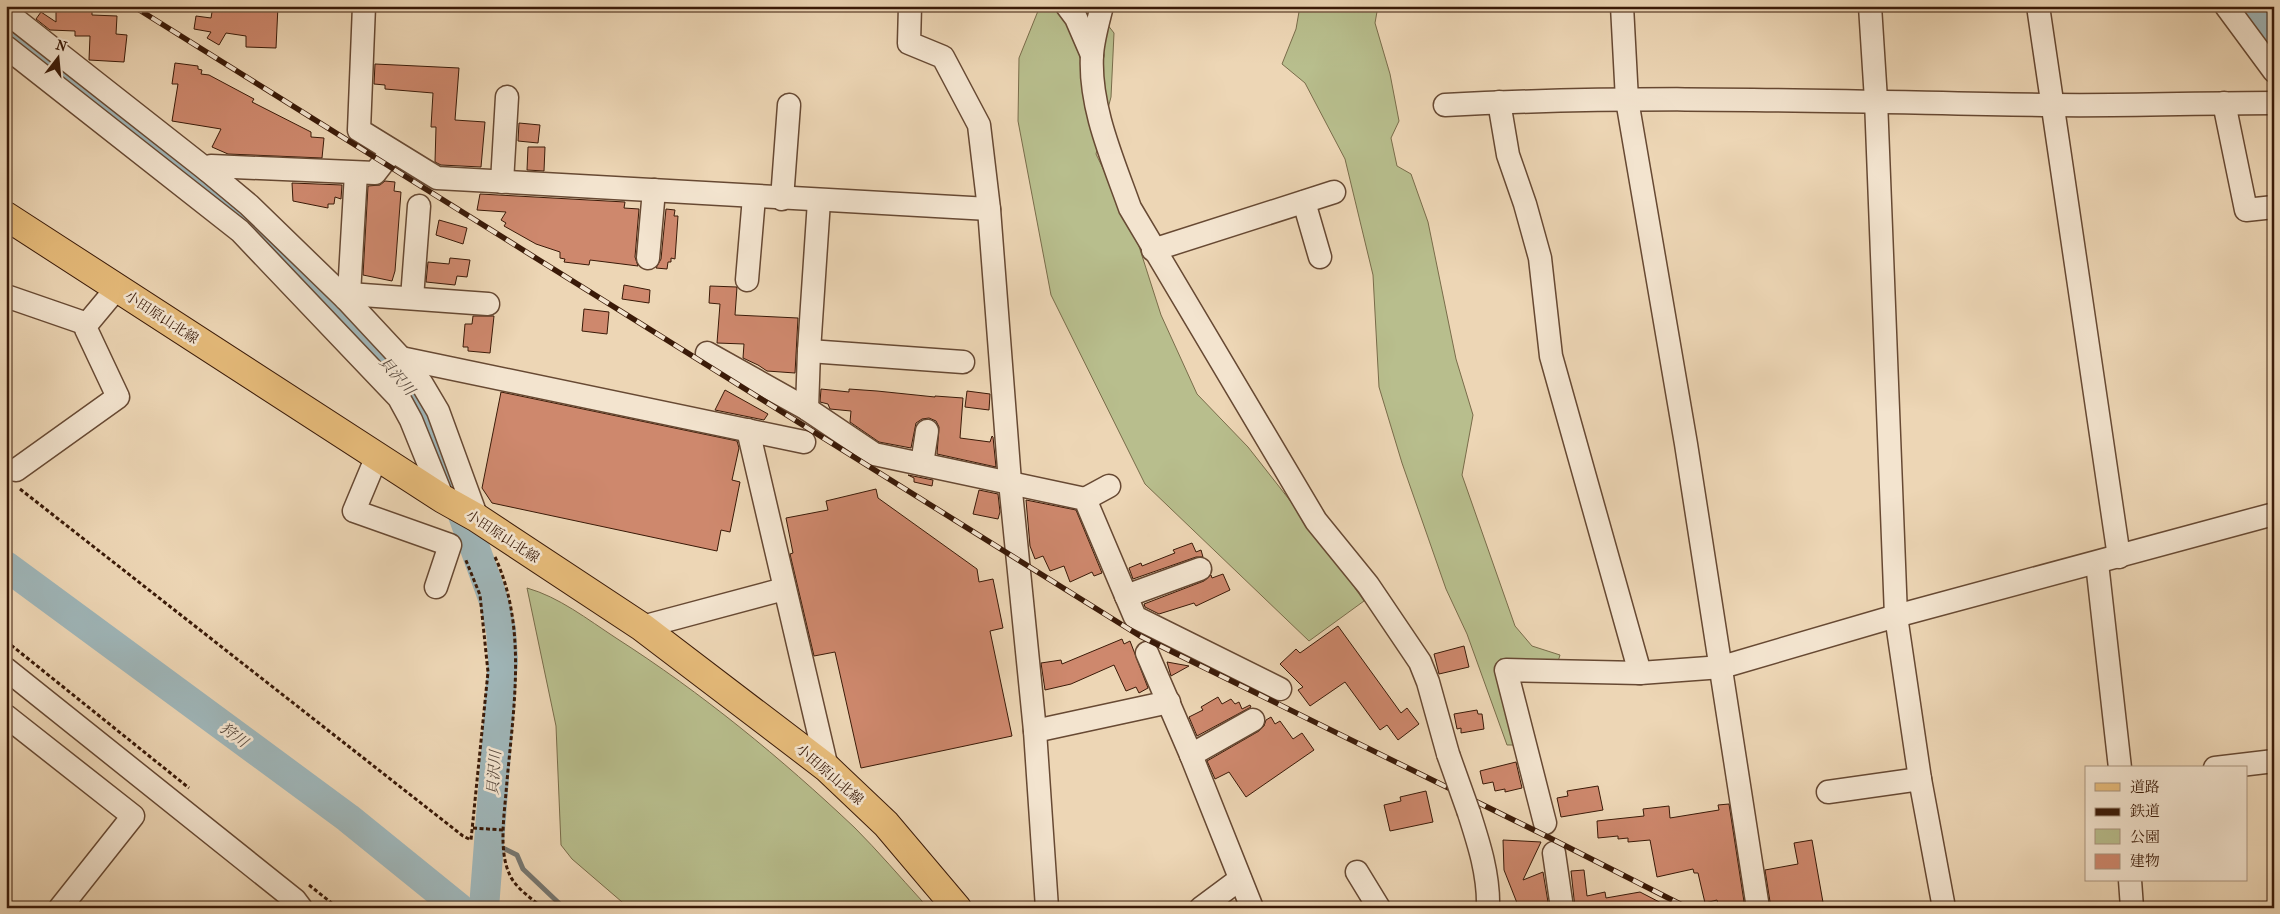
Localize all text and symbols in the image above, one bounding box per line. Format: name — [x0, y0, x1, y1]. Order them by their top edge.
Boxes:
north arrow — [32, 32, 82, 82]
text: N — [54, 36, 69, 56]
street label: 小田原山北線 — [122, 287, 202, 347]
water label: 貝沢川 — [375, 353, 420, 400]
street label: 小田原山北線 — [463, 506, 543, 566]
water label: 狩川 — [217, 719, 253, 752]
street label: 小田原山北線 — [792, 740, 867, 808]
water label: 貝沢川 — [483, 748, 505, 796]
legend — [2085, 766, 2248, 882]
text: 道路 — [2130, 778, 2160, 796]
text: 鉄道 — [2130, 802, 2160, 820]
text: 公園 — [2130, 828, 2160, 846]
text: 建物 — [2130, 852, 2160, 870]

